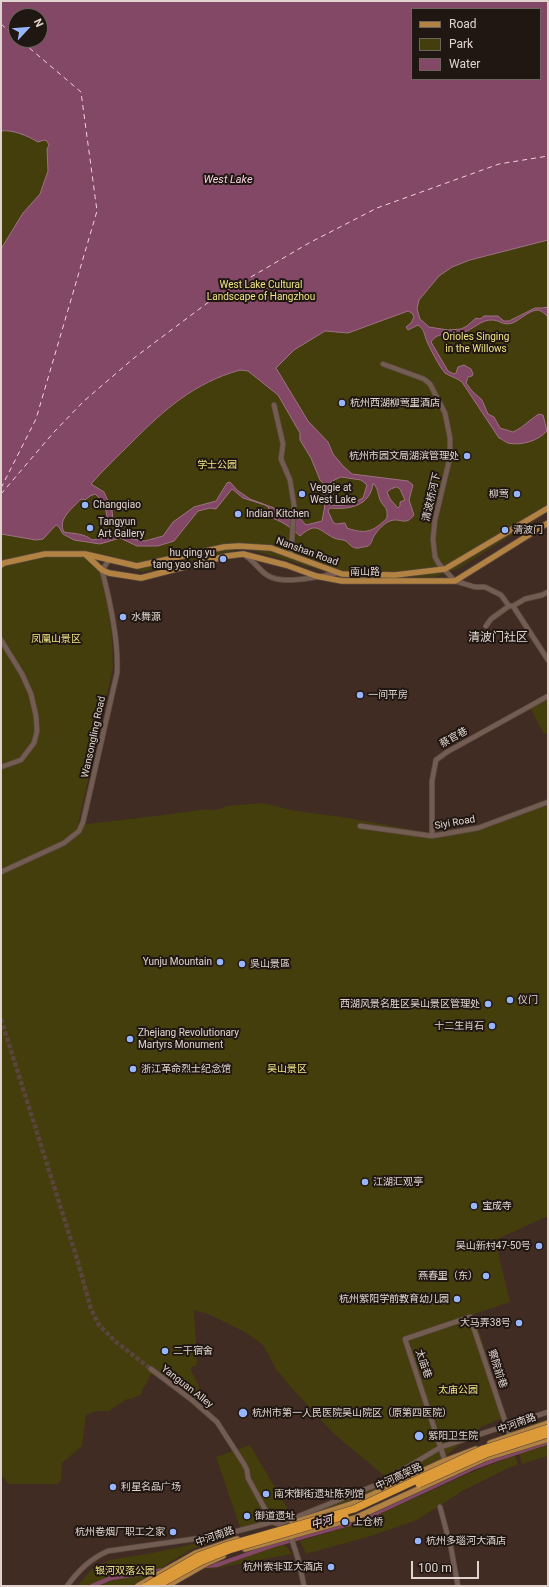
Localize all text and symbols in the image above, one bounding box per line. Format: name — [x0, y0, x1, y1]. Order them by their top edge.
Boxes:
north arrow — [8, 8, 48, 48]
legend — [411, 8, 541, 80]
text: N — [31, 17, 46, 29]
text: Road — [449, 17, 477, 31]
text: Park — [449, 37, 473, 51]
text: Water — [449, 57, 480, 71]
water label: West Lake — [203, 173, 253, 187]
park label: West Lake Cultural Landscape of Hangzhou — [207, 279, 315, 302]
park label: Orioles Singing in the Willows — [443, 331, 509, 354]
place label: 杭州西湖柳莺里酒店 — [350, 397, 440, 409]
marker: 杭州西湖柳莺里酒店 — [337, 398, 347, 408]
place label: 杭州市园文局湖滨管理处 — [349, 450, 459, 462]
marker: 杭州市园文局湖滨管理处 — [462, 451, 472, 461]
park label: 学士公园 — [197, 459, 237, 471]
street label: 清波桥河下 — [421, 471, 443, 523]
place label: Veggie at West Lake — [310, 482, 356, 506]
place label: 柳莺 — [489, 488, 509, 500]
marker: Veggie at West Lake — [297, 489, 307, 499]
marker: 柳莺 — [512, 489, 522, 499]
place label: Changqiao — [93, 499, 141, 511]
marker: Changqiao — [80, 500, 90, 510]
place label: Indian Kitchen — [246, 508, 309, 520]
marker: Indian Kitchen — [233, 509, 243, 519]
place label: Tangyun Art Gallery — [98, 516, 145, 540]
marker: Tangyun Art Gallery — [85, 523, 95, 533]
place label: 清波门 — [513, 524, 543, 536]
marker: 清波门 — [500, 525, 510, 535]
street label: Nanshan Road — [274, 535, 340, 569]
place label: hu qing yu tang yao shan — [153, 547, 215, 570]
marker: hu qing yu tang yao shan — [218, 554, 228, 564]
street label: 南山路 — [350, 566, 380, 578]
place label: 水舞源 — [131, 611, 161, 623]
marker: 水舞源 — [118, 612, 128, 622]
district label: 清波门社区 — [468, 631, 528, 645]
park label: 凤凰山景区 — [31, 633, 81, 645]
place label: 一间平房 — [368, 689, 408, 701]
marker: 一间平房 — [355, 690, 365, 700]
street label: Wansongling Road — [79, 695, 109, 779]
street label: 蔡官巷 — [438, 725, 470, 751]
street label: Siyi Road — [434, 814, 476, 832]
place label: Yunju Mountain — [143, 956, 212, 968]
marker: Yunju Mountain — [215, 957, 225, 967]
place label: 吳山景區 — [250, 958, 290, 970]
marker: 吳山景區 — [237, 959, 247, 969]
place label: 仪门 — [518, 994, 538, 1006]
marker: 仪门 — [505, 995, 515, 1005]
place label: 西湖风景名胜区吴山景区管理处 — [340, 998, 480, 1010]
marker: 西湖风景名胜区吴山景区管理处 — [483, 999, 493, 1009]
place label: 十二生肖石 — [434, 1020, 484, 1032]
marker: 十二生肖石 — [487, 1021, 497, 1031]
place label: Zhejiang Revolutionary Martyrs Monument — [138, 1027, 239, 1050]
marker: Zhejiang Revolutionary Martyrs Monument — [125, 1034, 135, 1044]
place label: 浙江革命烈士纪念馆 — [141, 1063, 231, 1075]
park label: 吴山景区 — [267, 1063, 307, 1075]
marker: 浙江革命烈士纪念馆 — [128, 1064, 138, 1074]
place label: 江湖汇观亭 — [373, 1176, 423, 1188]
marker: 江湖汇观亭 — [360, 1177, 370, 1187]
place label: 宝成寺 — [482, 1200, 512, 1212]
marker: 宝成寺 — [469, 1201, 479, 1211]
place label: 吴山新村47-50号 — [456, 1240, 531, 1252]
marker: 吴山新村47-50号 — [534, 1241, 544, 1251]
place label: 燕春里（东） — [418, 1270, 478, 1282]
marker: 燕春里（东） — [481, 1271, 491, 1281]
place label: 杭州紫阳学前教育幼儿园 — [339, 1293, 449, 1305]
marker: 杭州紫阳学前教育幼儿园 — [452, 1294, 462, 1304]
place label: 大马弄38号 — [460, 1317, 511, 1329]
marker: 大马弄38号 — [514, 1318, 524, 1328]
place label: 二干宿舍 — [173, 1345, 213, 1357]
marker: 二干宿舍 — [160, 1346, 170, 1356]
street label: 太庙巷 — [412, 1348, 434, 1380]
street label: 察院前巷 — [485, 1348, 509, 1390]
street label: Yanguan Alley — [159, 1363, 215, 1411]
park label: 太庙公园 — [438, 1384, 478, 1396]
marker: 杭州市第一人民医院吴山院区（原第四医院） — [237, 1407, 249, 1419]
place label: 杭州市第一人民医院吴山院区（原第四医院） — [252, 1407, 452, 1419]
street label: 中河南路 — [496, 1412, 538, 1436]
marker: 紫阳卫生院 — [413, 1430, 425, 1442]
place label: 紫阳卫生院 — [428, 1430, 478, 1442]
street label: 中河高架路 — [374, 1461, 424, 1493]
place label: 利星名品广场 — [121, 1481, 181, 1493]
marker: 利星名品广场 — [108, 1482, 118, 1492]
place label: 南宋御街遗址陈列馆 — [274, 1488, 364, 1500]
marker: 南宋御街遗址陈列馆 — [261, 1489, 271, 1499]
place label: 御道遗址 — [255, 1510, 295, 1522]
marker: 御道遗址 — [242, 1511, 252, 1521]
water label: 中河 — [310, 1513, 334, 1533]
place label: 上仓桥 — [353, 1516, 383, 1528]
marker: 上仓桥 — [340, 1517, 350, 1527]
street label: 中河南路 — [194, 1525, 236, 1549]
place label: 杭州卷烟厂职工之家 — [75, 1526, 165, 1538]
marker: 杭州卷烟厂职工之家 — [168, 1527, 178, 1537]
place label: 杭州多瑙河大酒店 — [426, 1535, 506, 1547]
marker: 杭州多瑙河大酒店 — [413, 1536, 423, 1546]
scale bar — [413, 1553, 481, 1579]
place label: 杭州索非亚大酒店 — [243, 1561, 323, 1573]
text: 100 m — [418, 1561, 452, 1575]
marker: 杭州索非亚大酒店 — [326, 1562, 336, 1572]
park label: 银河双落公园 — [95, 1565, 155, 1577]

